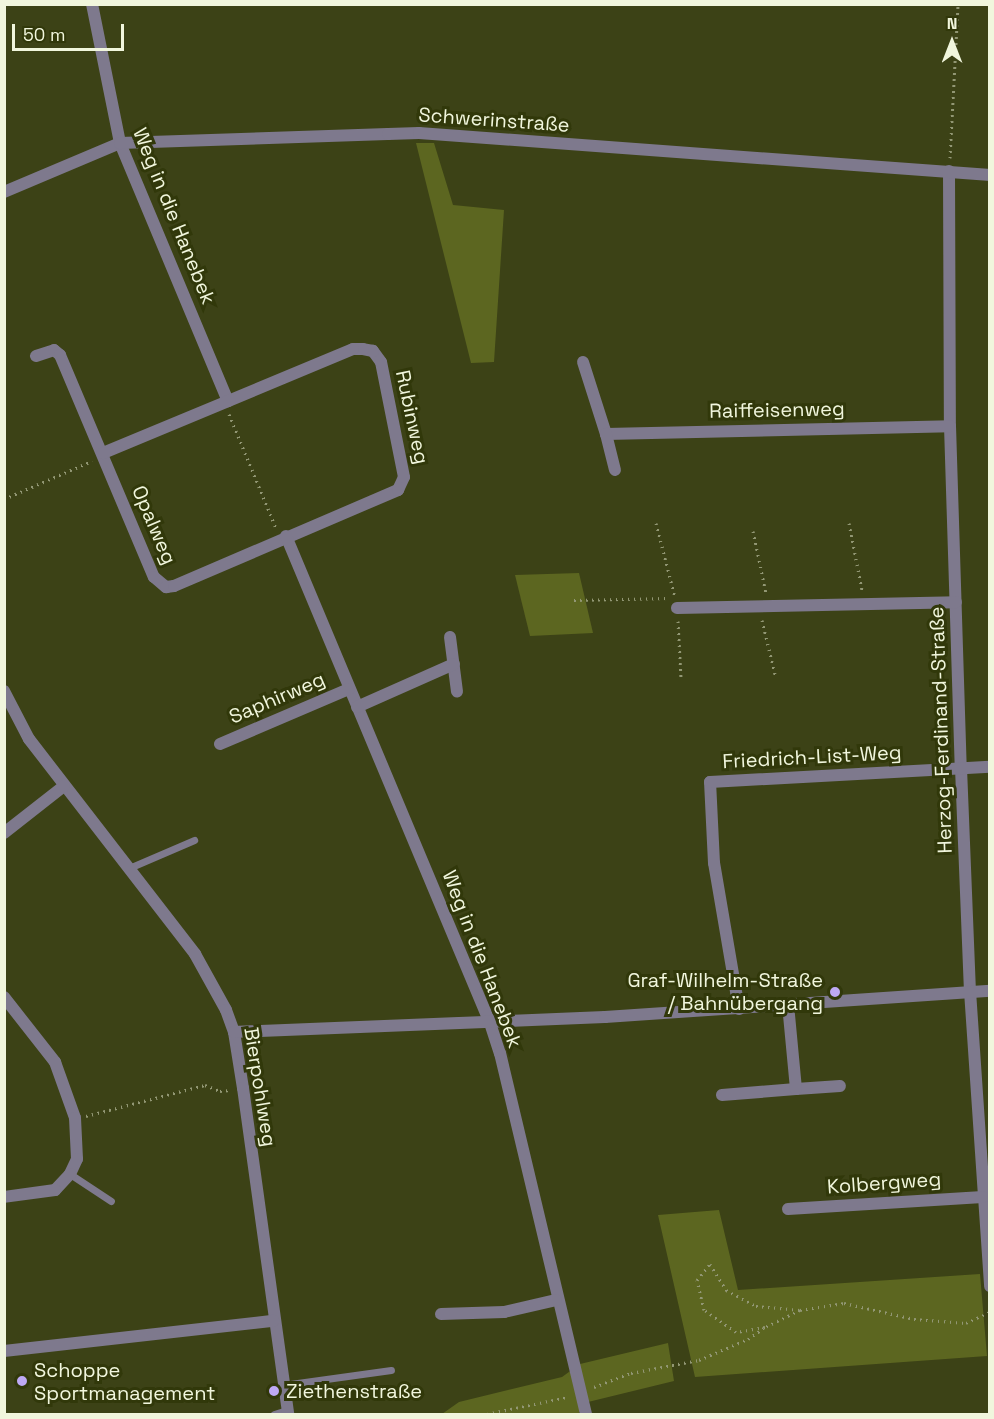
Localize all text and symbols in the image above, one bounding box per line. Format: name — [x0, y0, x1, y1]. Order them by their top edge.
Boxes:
scale bar — [15, 12, 128, 50]
north arrow — [922, 12, 982, 72]
text: N — [947, 13, 957, 34]
text: 50 m — [23, 23, 65, 46]
street label: Schwerinstraße — [418, 103, 570, 137]
street label: Weg in die Hanebek — [128, 124, 220, 308]
street label: Rubinweg — [390, 368, 434, 466]
street label: Raiffeisenweg — [709, 397, 845, 423]
street label: Opalweg — [127, 482, 181, 568]
street label: Herzog-Ferdinand-Straße — [925, 606, 957, 854]
street label: Saphirweg — [225, 667, 329, 729]
street label: Friedrich-List-Weg — [722, 740, 902, 774]
street label: Weg in die Hanebek — [437, 867, 527, 1051]
place label: Graf-Wilhelm-Straße / Bahnübergang — [627, 969, 823, 1016]
marker: Graf-Wilhelm-Straße / Bahnübergang — [828, 985, 842, 999]
street label: Bierpohlweg — [239, 1026, 281, 1148]
street label: Kolbergweg — [826, 1167, 942, 1199]
place label: Schoppe Sportmanagement — [34, 1358, 215, 1405]
marker: Schoppe Sportmanagement — [15, 1374, 29, 1388]
place label: Ziethenstraße — [286, 1379, 422, 1403]
marker: Ziethenstraße — [267, 1384, 281, 1398]

